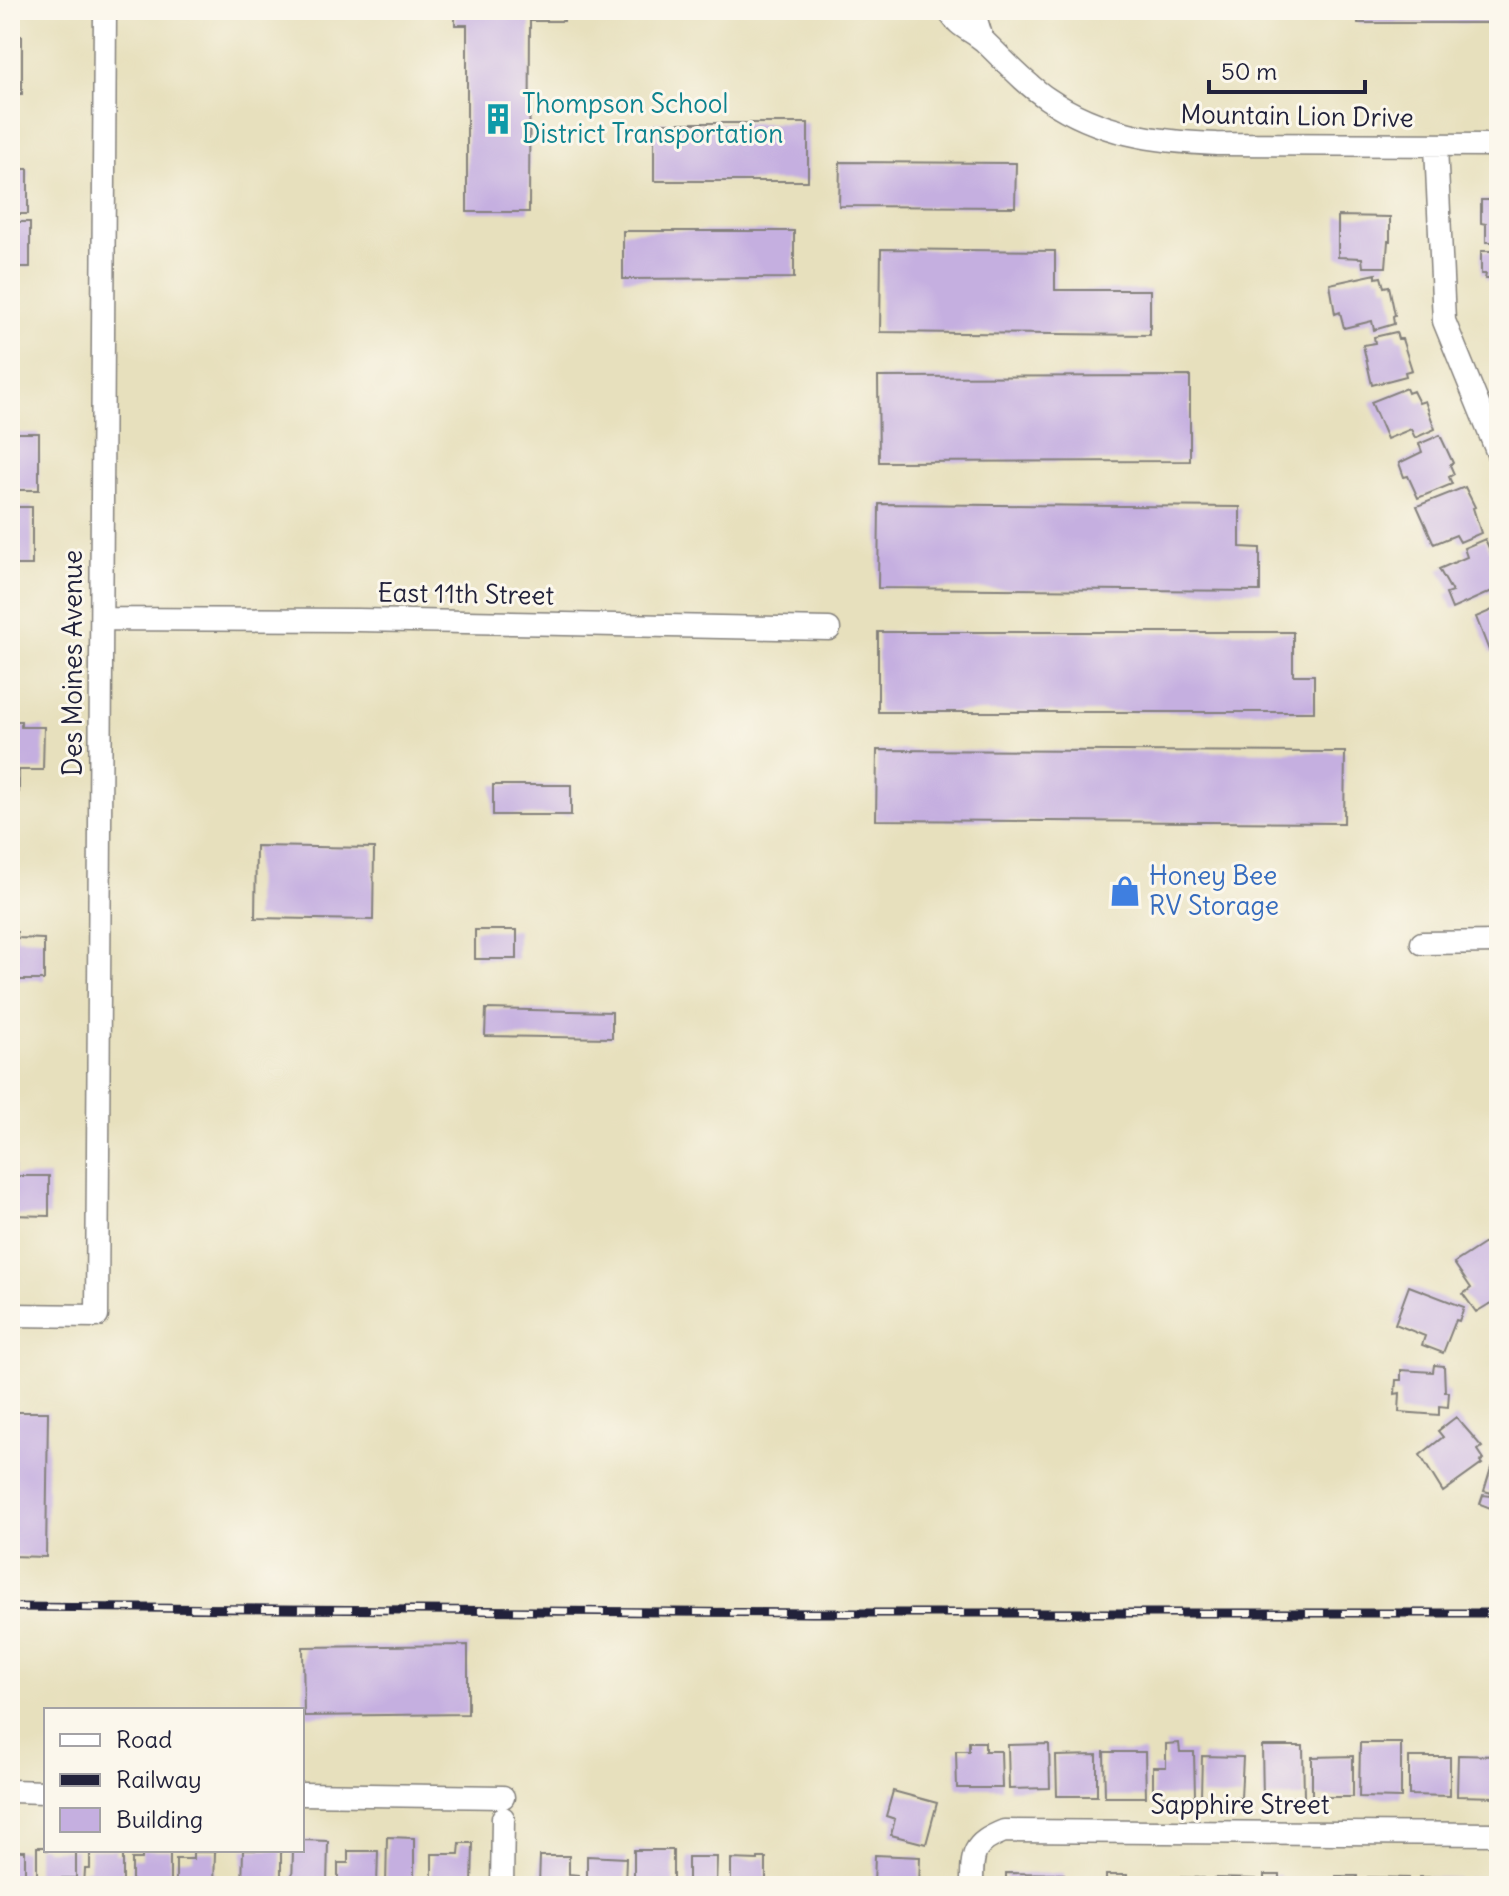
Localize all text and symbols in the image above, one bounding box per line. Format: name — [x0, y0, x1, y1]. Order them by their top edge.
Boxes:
scale bar — [1209, 44, 1365, 94]
text: 50 m — [1221, 56, 1277, 86]
place label: Thompson School District Transportation — [522, 87, 783, 150]
street label: Mountain Lion Drive — [1180, 97, 1414, 134]
building icon: Thompson School District Transportation — [481, 102, 515, 136]
street label: Des Moines Avenue — [56, 550, 89, 776]
street label: East 11th Street — [377, 575, 555, 612]
place label: Honey Bee RV Storage — [1149, 859, 1279, 922]
shop icon: Honey Bee RV Storage — [1108, 874, 1142, 908]
legend — [44, 1708, 304, 1852]
text: Road — [116, 1724, 172, 1754]
text: Railway — [116, 1764, 202, 1794]
street label: Sapphire Street — [1150, 1788, 1330, 1821]
text: Building — [116, 1804, 203, 1834]

